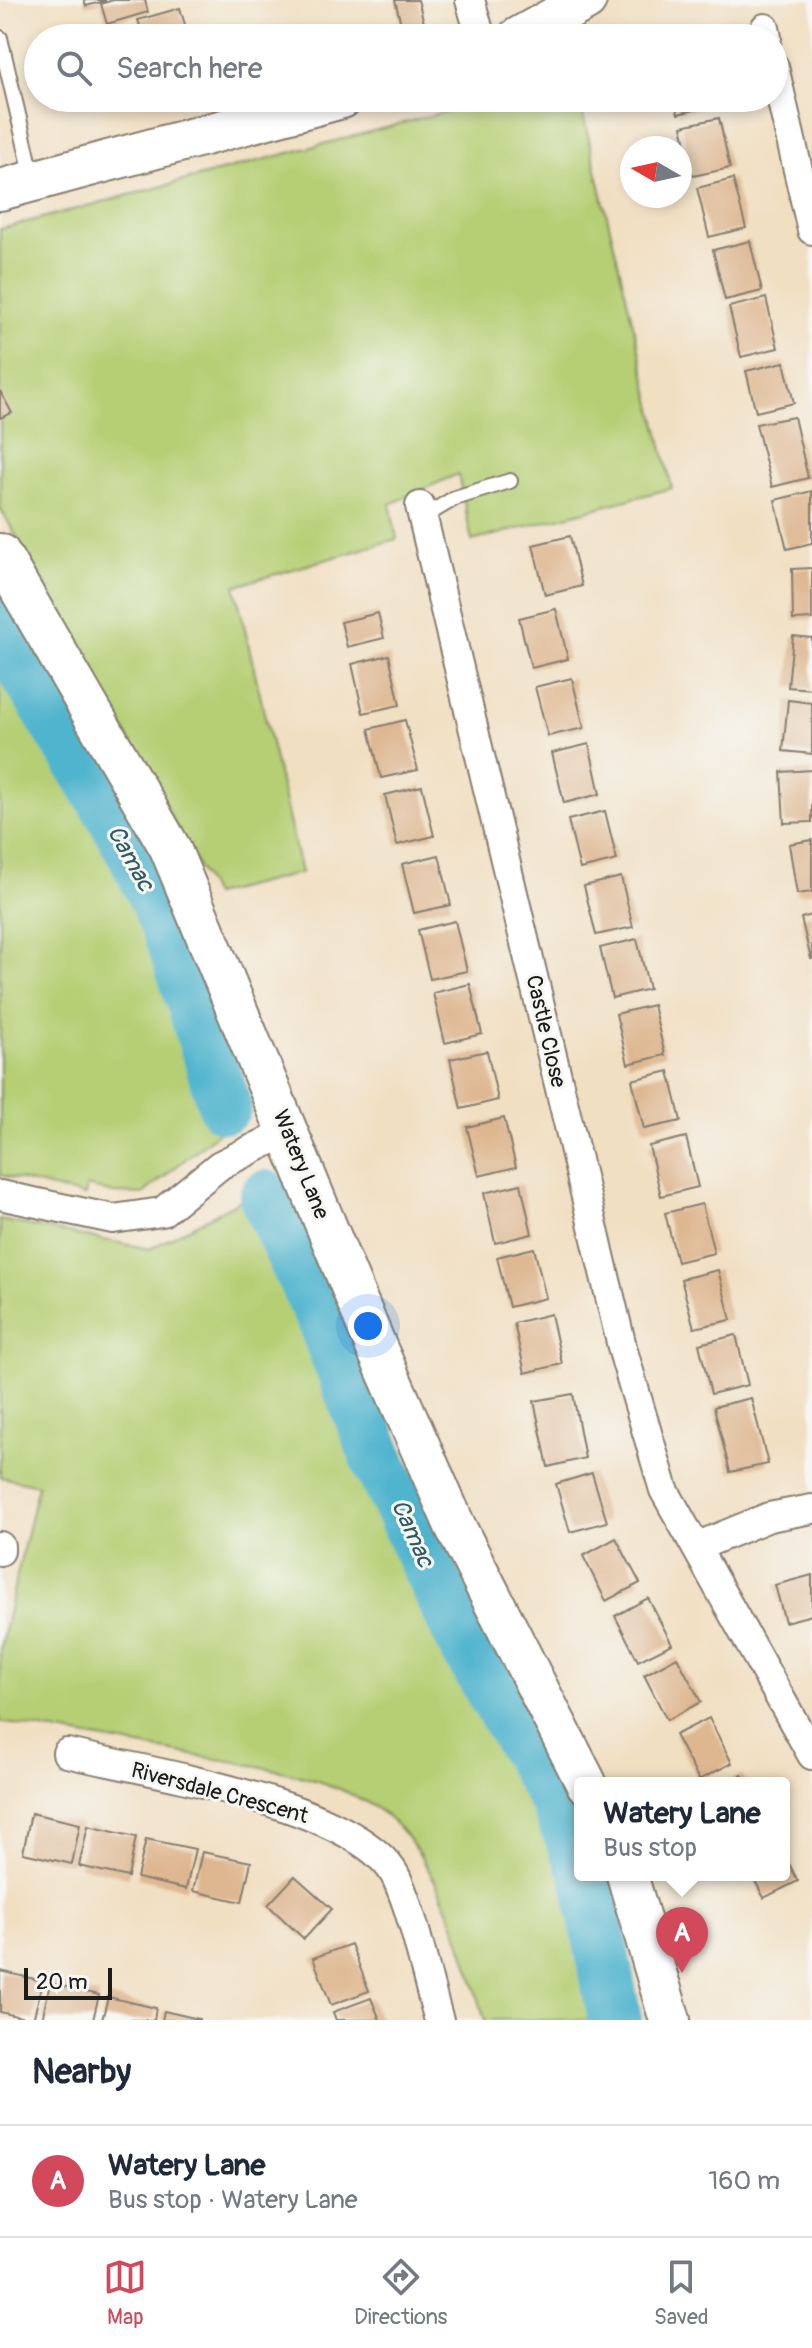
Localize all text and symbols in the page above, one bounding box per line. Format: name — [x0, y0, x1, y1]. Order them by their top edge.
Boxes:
search box — [24, 24, 788, 112]
icon: search — [52, 46, 96, 90]
text: Search here — [116, 50, 263, 87]
north arrow — [620, 136, 692, 208]
water label: Camac — [101, 820, 161, 898]
street label: Castle Close — [519, 972, 573, 1090]
street label: Watery Lane — [266, 1106, 336, 1223]
your location — [348, 1306, 388, 1346]
water label: Camac — [385, 1495, 441, 1573]
street label: Riversdale Crescent — [128, 1756, 311, 1830]
popup — [574, 1777, 790, 1881]
text: Watery Lane — [603, 1795, 761, 1832]
text: Bus stop — [603, 1832, 697, 1864]
pin: A — [656, 1907, 708, 1973]
scale bar — [24, 1964, 112, 2000]
text: 20 m — [36, 1968, 88, 1996]
text: Nearby — [32, 2051, 131, 2094]
text: Watery Lane — [108, 2147, 265, 2184]
text: A — [50, 2165, 66, 2197]
text: 160 m — [708, 2165, 780, 2197]
text: Bus stop · Watery Lane — [108, 2184, 358, 2216]
tab: Map — [103, 2255, 147, 2331]
tab: Directions — [354, 2255, 447, 2331]
tab: Saved — [654, 2255, 709, 2331]

